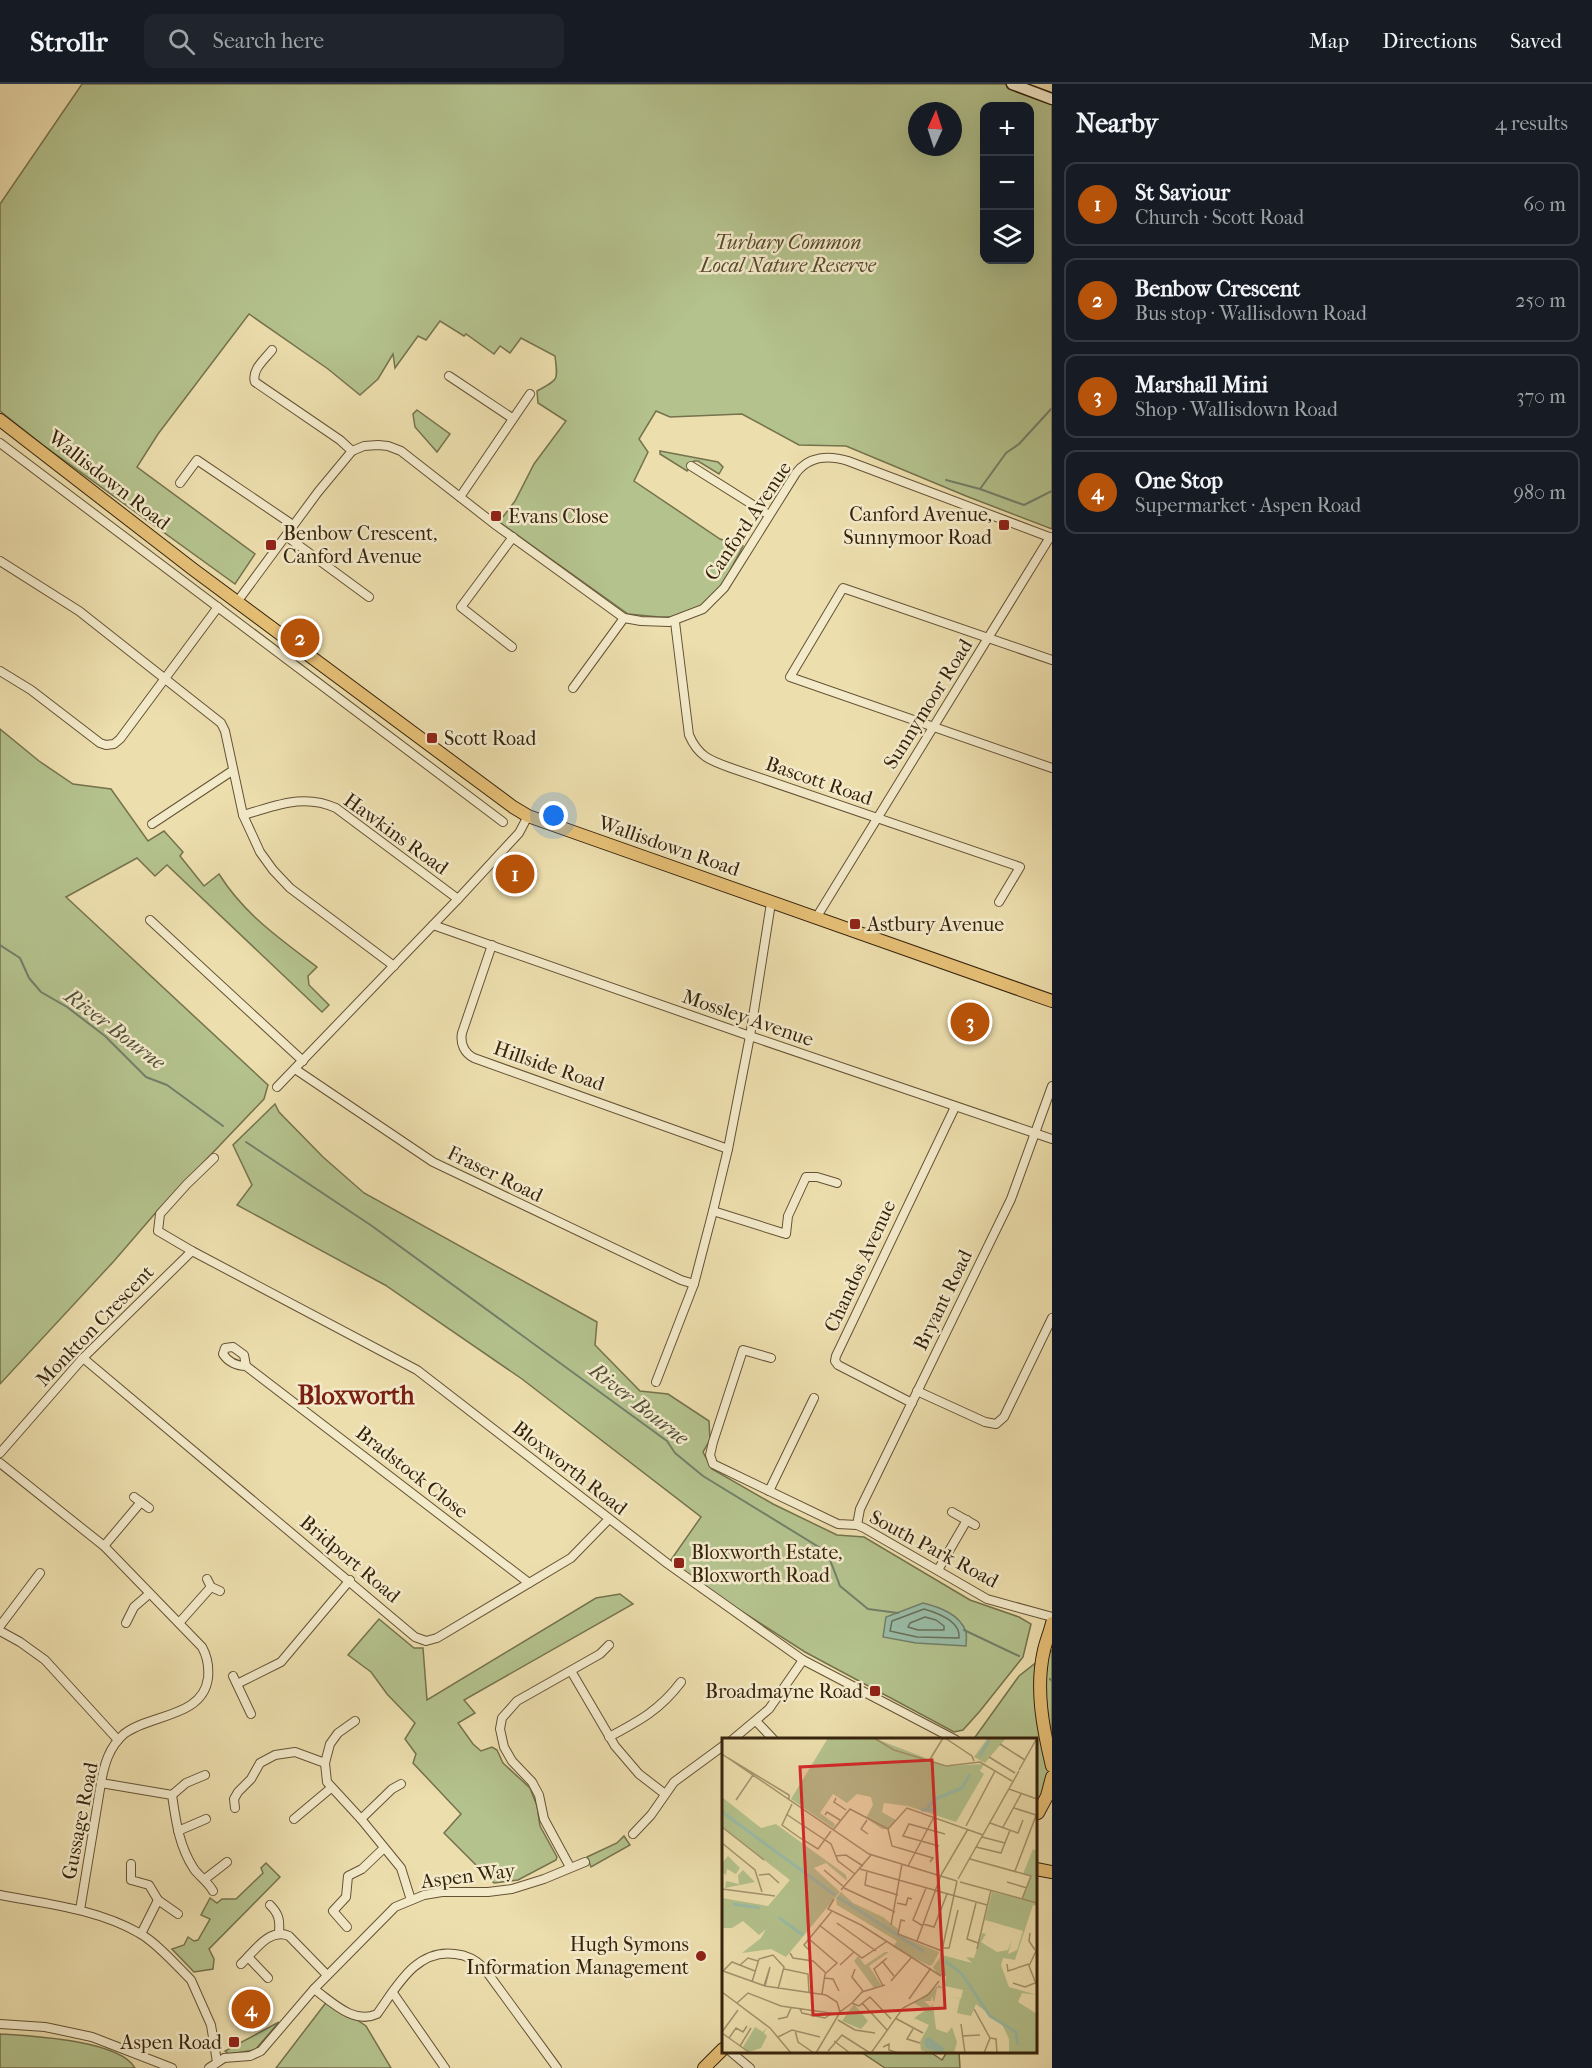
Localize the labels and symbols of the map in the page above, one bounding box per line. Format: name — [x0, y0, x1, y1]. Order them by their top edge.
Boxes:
north arrow — [908, 102, 962, 156]
park label: Turbary Common Local Nature Reserve — [698, 231, 877, 277]
street label: Wallisdown Road — [43, 425, 175, 535]
street label: Canford Avenue — [700, 457, 796, 585]
place label: Canford Avenue, Sunnymoor Road — [843, 503, 993, 549]
place label: Evans Close — [508, 505, 609, 528]
marker: Evans Close — [489, 509, 503, 523]
marker: Canford Avenue, Sunnymoor Road — [997, 518, 1011, 532]
place label: Benbow Crescent, Canford Avenue — [283, 522, 437, 568]
marker: Benbow Crescent, Canford Avenue — [264, 538, 278, 552]
pin: 2 — [280, 616, 320, 660]
street label: Sunnymoor Road — [879, 634, 978, 773]
place label: Scott Road — [444, 727, 537, 750]
marker: Scott Road — [425, 731, 439, 745]
street label: Bascott Road — [762, 752, 877, 810]
street label: Hawkins Road — [339, 788, 454, 880]
your location — [539, 801, 568, 830]
street label: Wallisdown Road — [594, 811, 744, 881]
pin: 1 — [496, 852, 534, 896]
place label: Astbury Avenue — [866, 913, 1004, 936]
marker: Astbury Avenue — [848, 917, 862, 931]
water label: River Bourne — [59, 982, 170, 1075]
street label: Mossley Avenue — [679, 985, 817, 1051]
pin: 3 — [950, 1000, 990, 1044]
street label: Hillside Road — [491, 1036, 608, 1096]
street label: Fraser Road — [444, 1141, 547, 1207]
street label: Chandos Avenue — [819, 1196, 901, 1336]
street label: Bryant Road — [909, 1245, 978, 1354]
street label: Monkton Crescent — [31, 1261, 159, 1391]
water label: River Bourne — [583, 1357, 694, 1450]
district label: Bloxworth — [297, 1380, 415, 1411]
street label: Bloxworth Road — [508, 1416, 633, 1520]
street label: Bradstock Close — [351, 1421, 473, 1523]
street label: South Park Road — [866, 1505, 1003, 1593]
street label: Bridport Road — [295, 1510, 406, 1608]
place label: Bloxworth Estate, Bloxworth Road — [691, 1541, 842, 1587]
marker: Bloxworth Estate, Bloxworth Road — [672, 1556, 686, 1570]
place label: Broadmayne Road — [705, 1680, 864, 1703]
marker: Broadmayne Road — [868, 1684, 882, 1698]
inset map — [722, 1738, 1037, 2053]
street label: Gussage Road — [57, 1759, 103, 1882]
street label: Aspen Way — [419, 1859, 518, 1893]
place label: Hugh Symons Information Management — [466, 1933, 689, 1979]
marker: Hugh Symons Information Management — [694, 1949, 708, 1963]
pin: 4 — [232, 1986, 270, 2032]
place label: Aspen Road — [119, 2031, 223, 2054]
marker: Aspen Road — [227, 2035, 241, 2049]

